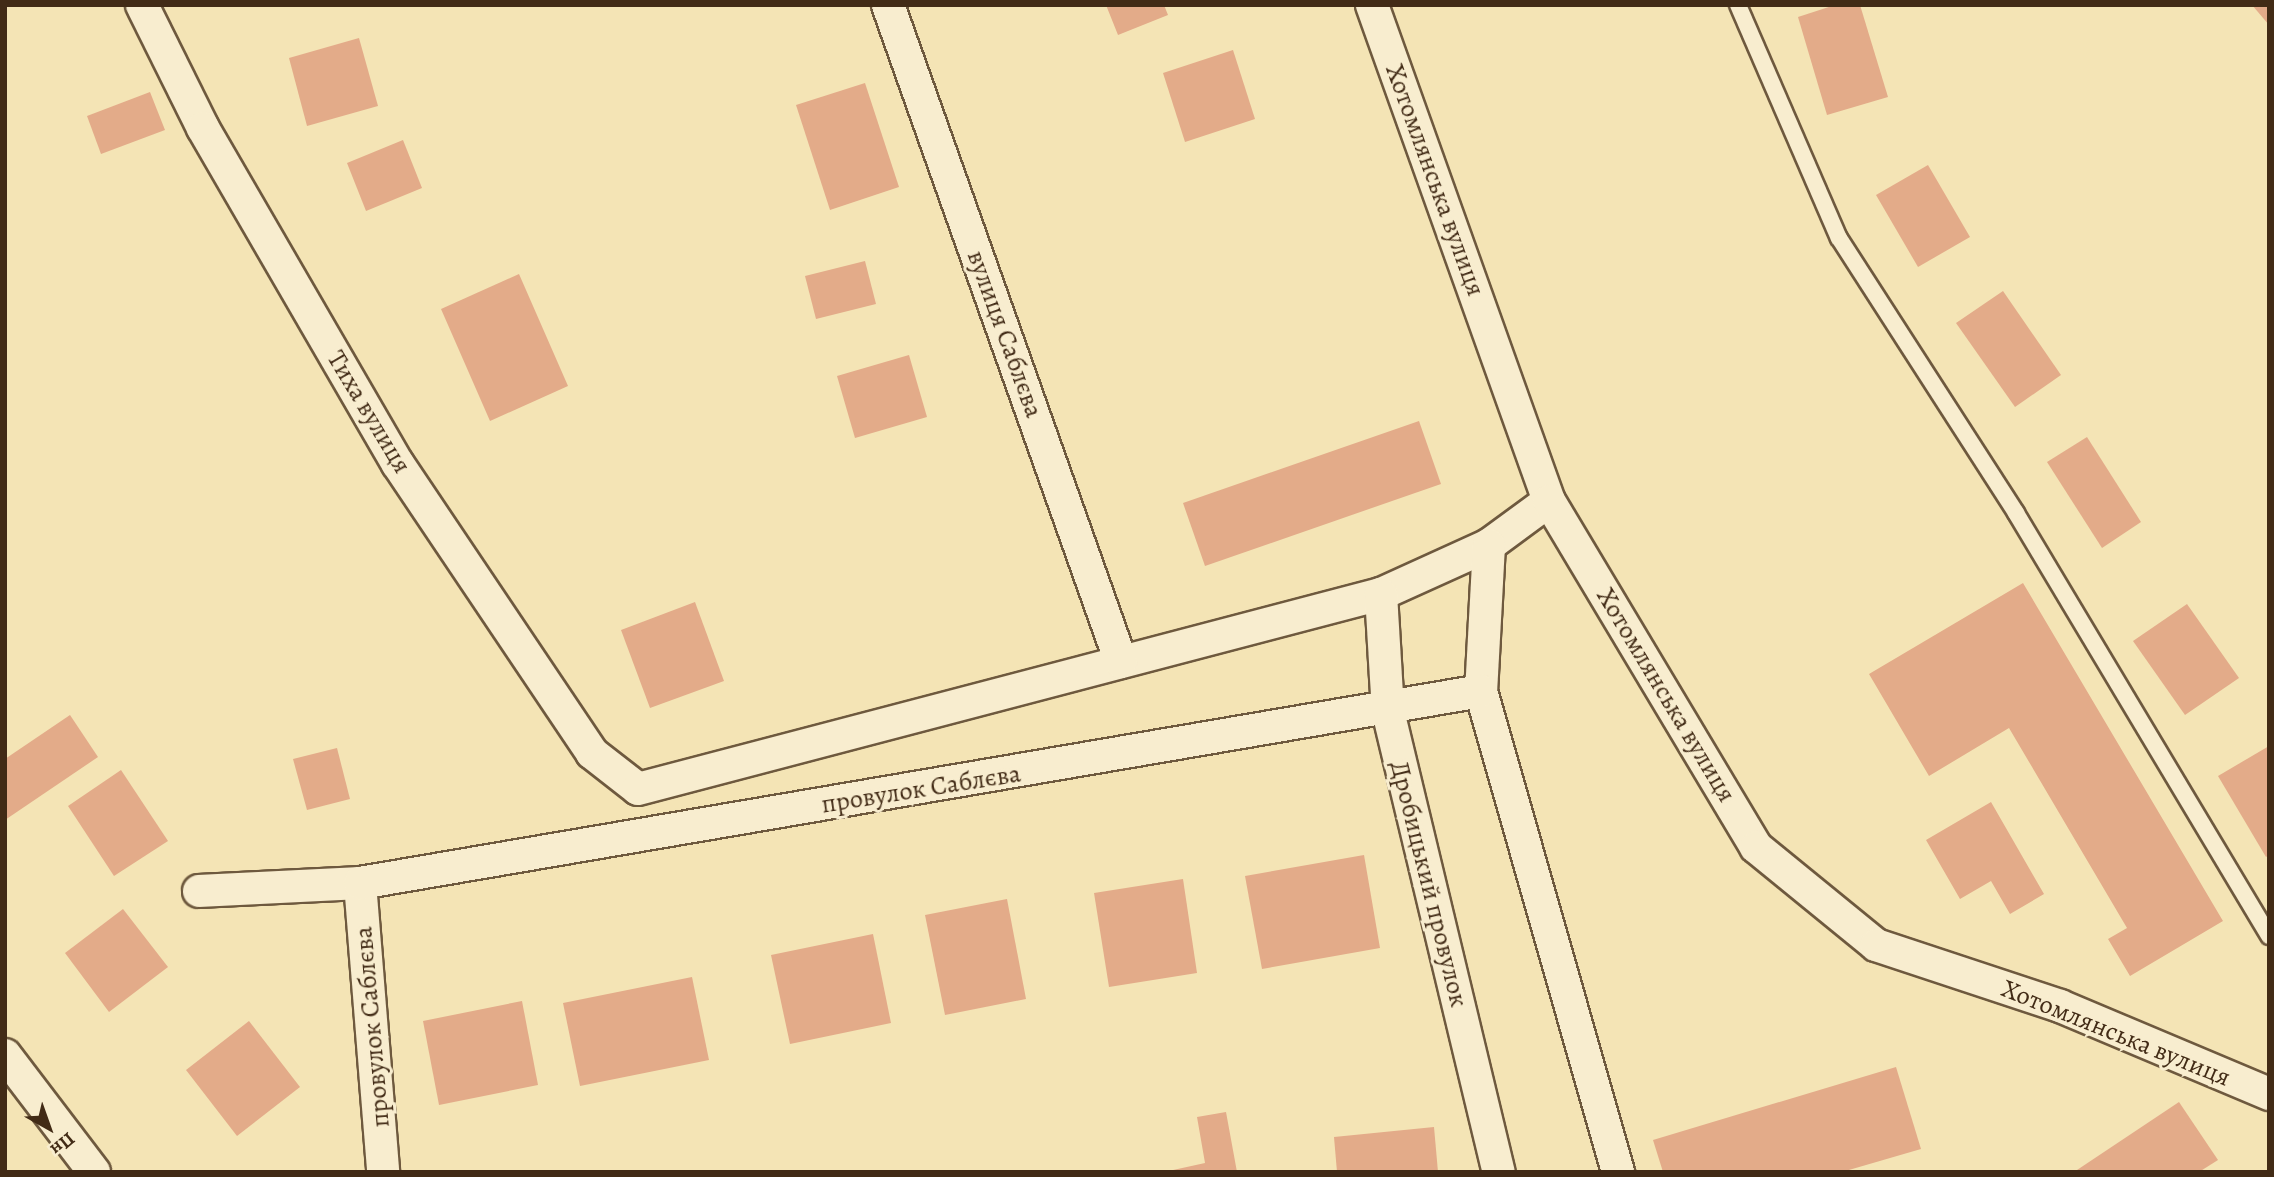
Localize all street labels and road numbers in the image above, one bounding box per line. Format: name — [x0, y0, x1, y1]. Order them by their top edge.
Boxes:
street label: Хотомлянська вулиця — [1379, 60, 1491, 300]
street label: вулиця Саблєва — [960, 246, 1050, 422]
street label: Тиха вулиця — [320, 345, 418, 479]
street label: Хотомлянська вулиця — [1590, 582, 1742, 808]
street label: провулок Саблєва — [819, 758, 1023, 820]
street label: Дробицький провулок — [1383, 758, 1475, 1010]
street label: провулок Саблєва — [348, 925, 396, 1129]
street label: Хотомлянська вулиця — [1997, 973, 2235, 1093]

